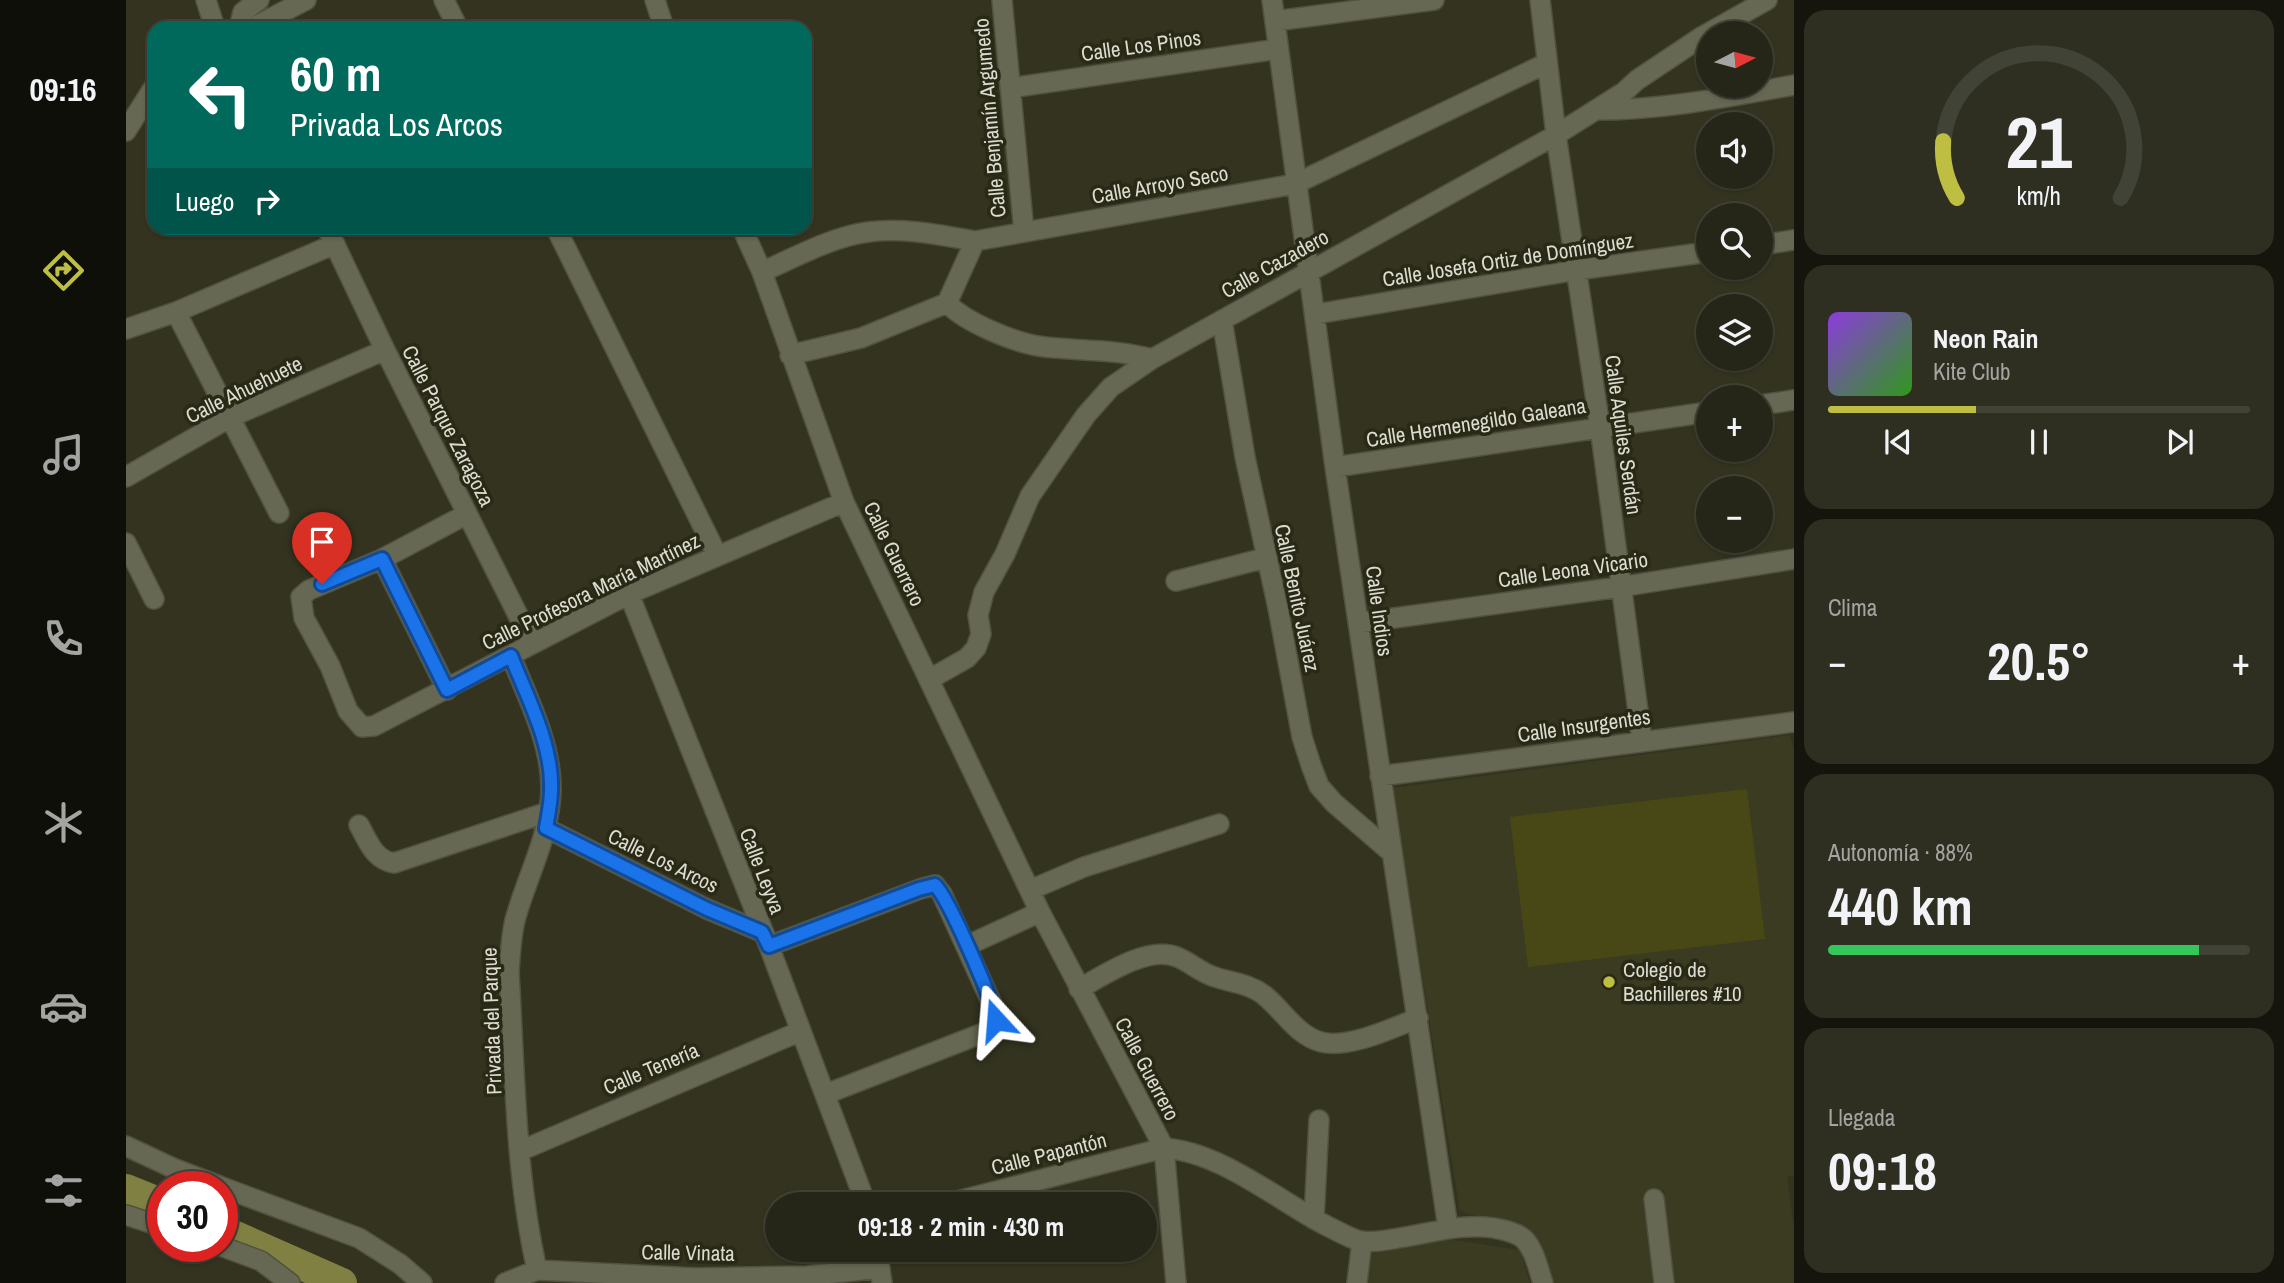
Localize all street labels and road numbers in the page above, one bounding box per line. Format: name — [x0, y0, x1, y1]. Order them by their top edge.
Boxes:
street label: Calle Benjamín Argumedo — [966, 17, 1013, 219]
street label: Calle Los Pinos — [1079, 23, 1203, 68]
street label: Calle Arroyo Seco — [1090, 158, 1230, 211]
street label: Calle Cazadero — [1216, 222, 1334, 305]
street label: Calle Josefa Ortiz de Domínguez — [1380, 225, 1636, 294]
street label: Calle Parque Zaragoza — [395, 340, 502, 512]
street label: Calle Ahuehuete — [181, 349, 307, 430]
street label: Calle Aquiles Serdán — [1598, 353, 1649, 517]
street label: Calle Hermenegildo Galeana — [1364, 391, 1588, 454]
street label: Calle Guerrero — [857, 497, 932, 611]
street label: Calle Benito Juárez — [1268, 521, 1327, 675]
street label: Calle Profesora María Martínez — [477, 526, 705, 657]
street label: Calle Leona Vicario — [1496, 545, 1650, 594]
street label: Calle Indios — [1359, 564, 1400, 658]
street label: Calle Insurgentes — [1516, 702, 1652, 749]
street label: Calle Los Arcos — [603, 821, 723, 900]
street label: Calle Leyva — [733, 824, 792, 918]
street label: Privada del Parque — [474, 947, 509, 1095]
street label: Calle Guerrero — [1108, 1012, 1187, 1125]
street label: Calle Tenería — [599, 1035, 703, 1102]
street label: Calle Papantón — [988, 1125, 1110, 1182]
street label: Calle Vinata — [641, 1237, 735, 1268]

